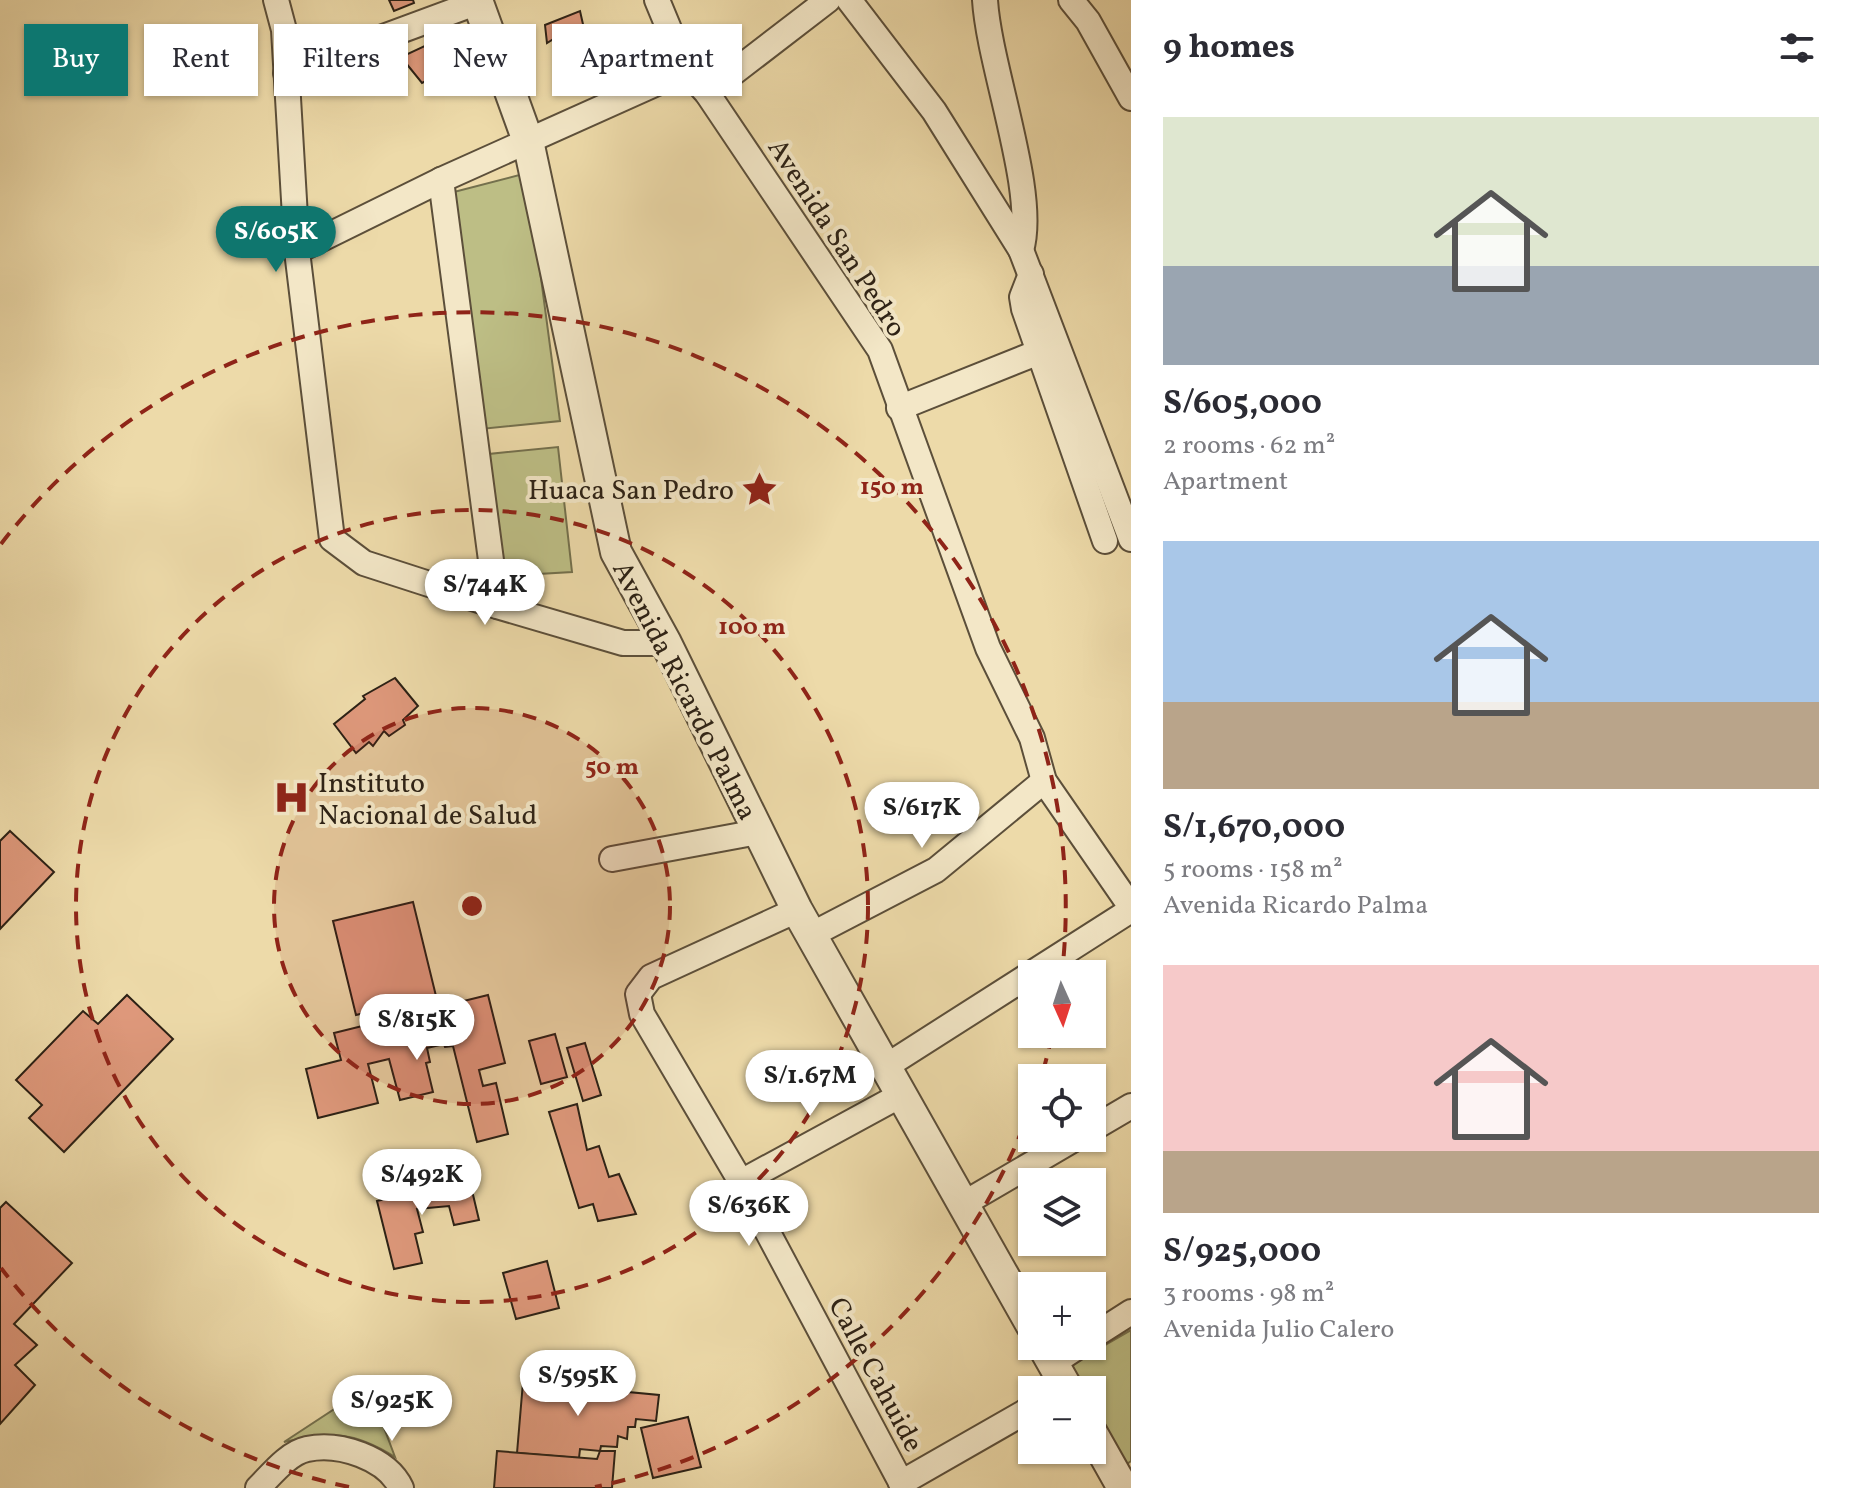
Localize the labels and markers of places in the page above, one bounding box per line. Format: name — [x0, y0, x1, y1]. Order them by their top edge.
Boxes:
pin: S/605K — [211, 206, 341, 274]
place icon: Huaca San Pedro — [741, 470, 779, 508]
place label: Huaca San Pedro — [528, 472, 734, 511]
pin: S/744K — [420, 559, 550, 627]
place label: Instituto Nacional de Salud — [318, 765, 537, 836]
hospital icon: Instituto Nacional de Salud — [273, 779, 311, 817]
pin: S/617K — [857, 782, 987, 850]
centre of rings — [458, 892, 486, 920]
pin: S/815K — [352, 994, 482, 1062]
pin: S/1.67M — [736, 1050, 884, 1118]
pin: S/492K — [357, 1149, 487, 1217]
pin: S/636K — [684, 1180, 814, 1248]
pin: S/595K — [513, 1350, 643, 1418]
pin: S/925K — [327, 1375, 457, 1443]

